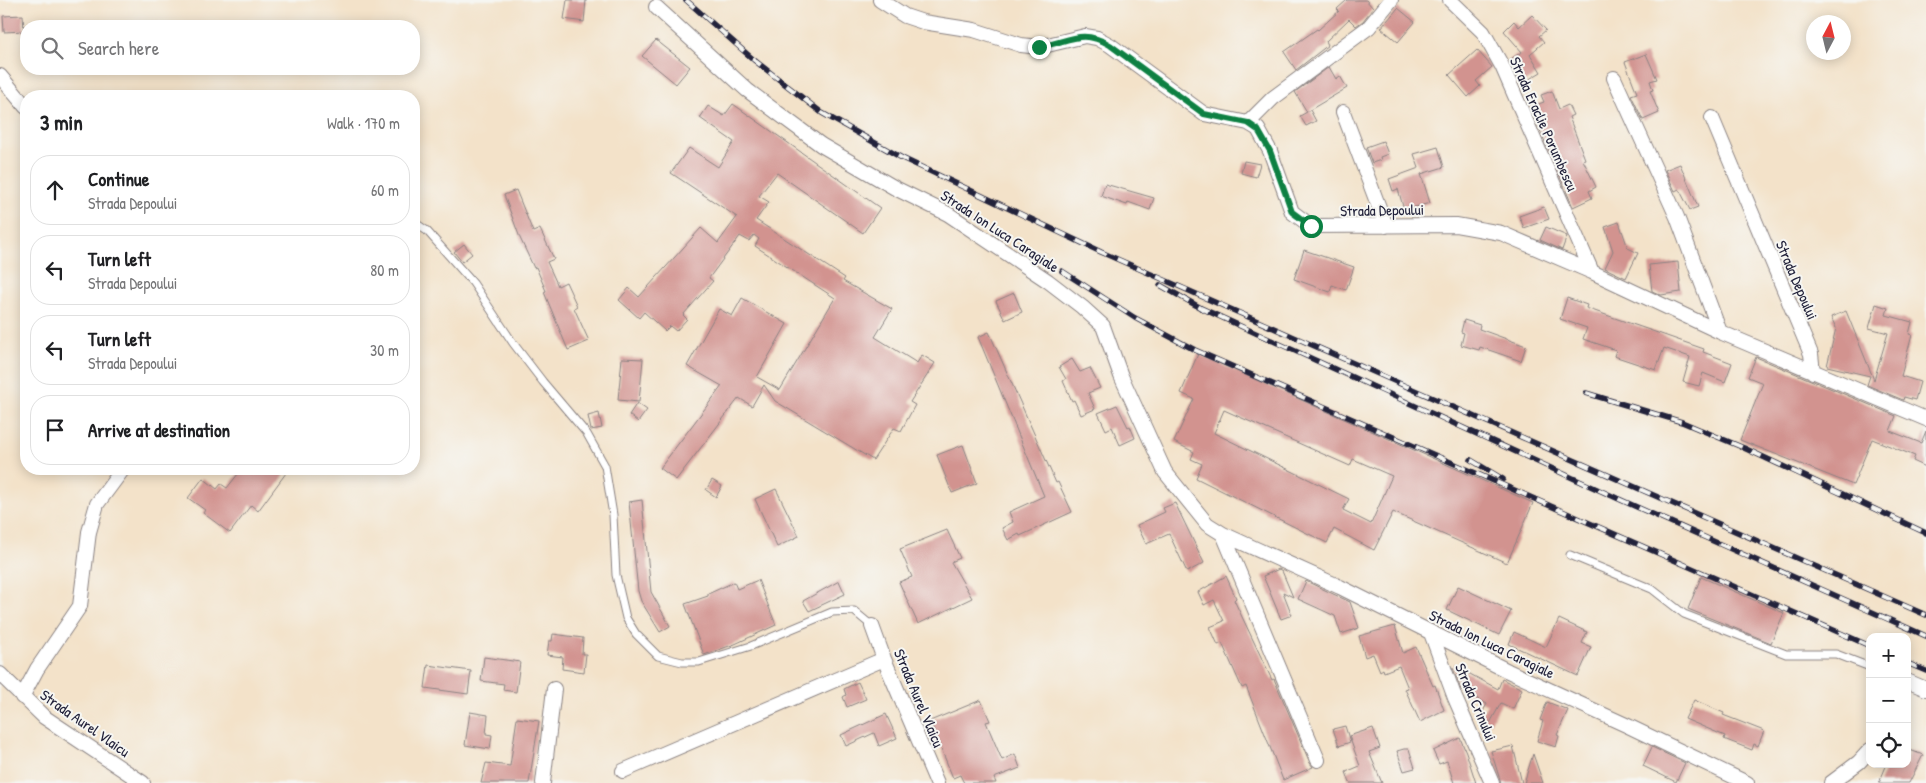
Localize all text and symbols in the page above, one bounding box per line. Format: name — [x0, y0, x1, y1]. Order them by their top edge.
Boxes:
north arrow — [1806, 15, 1851, 60]
search box — [20, 20, 420, 75]
icon: search — [38, 34, 66, 62]
text: Search here — [78, 35, 159, 61]
route end — [1028, 36, 1051, 59]
street label: Strada Eraclie Porumbescu — [1505, 54, 1583, 194]
text: 3 min — [40, 108, 83, 137]
text: Walk · 170 m — [327, 112, 400, 134]
text: Continue — [88, 166, 149, 192]
icon: ahead — [41, 176, 69, 204]
text: 60 m — [371, 179, 399, 201]
street label: Strada Ion Luca Caragiale — [937, 185, 1063, 277]
text: Strada Depoului — [88, 192, 177, 214]
street label: Strada Depoului — [1340, 199, 1424, 221]
route start — [1300, 215, 1323, 238]
street label: Strada Depoului — [1771, 237, 1823, 323]
text: Turn left — [88, 246, 151, 272]
icon: left — [41, 256, 69, 284]
text: 80 m — [370, 259, 399, 281]
text: Strada Depoului — [88, 272, 177, 294]
text: Turn left — [88, 326, 151, 352]
icon: left — [41, 336, 69, 364]
text: 30 m — [370, 339, 399, 361]
text: Strada Depoului — [88, 352, 177, 374]
icon: arrive — [41, 416, 69, 444]
text: Arrive at destination — [88, 417, 230, 443]
street label: Strada Ion Luca Caragiale — [1426, 605, 1558, 683]
map controls — [1866, 633, 1911, 768]
button: + — [1866, 633, 1911, 678]
street label: Strada Aurel Vlaicu — [889, 646, 949, 750]
street label: Strada Crinului — [1450, 660, 1502, 744]
button: − — [1866, 678, 1911, 723]
street label: Strada Aurel Vlaicu — [36, 684, 134, 762]
button: locate — [1866, 723, 1911, 768]

